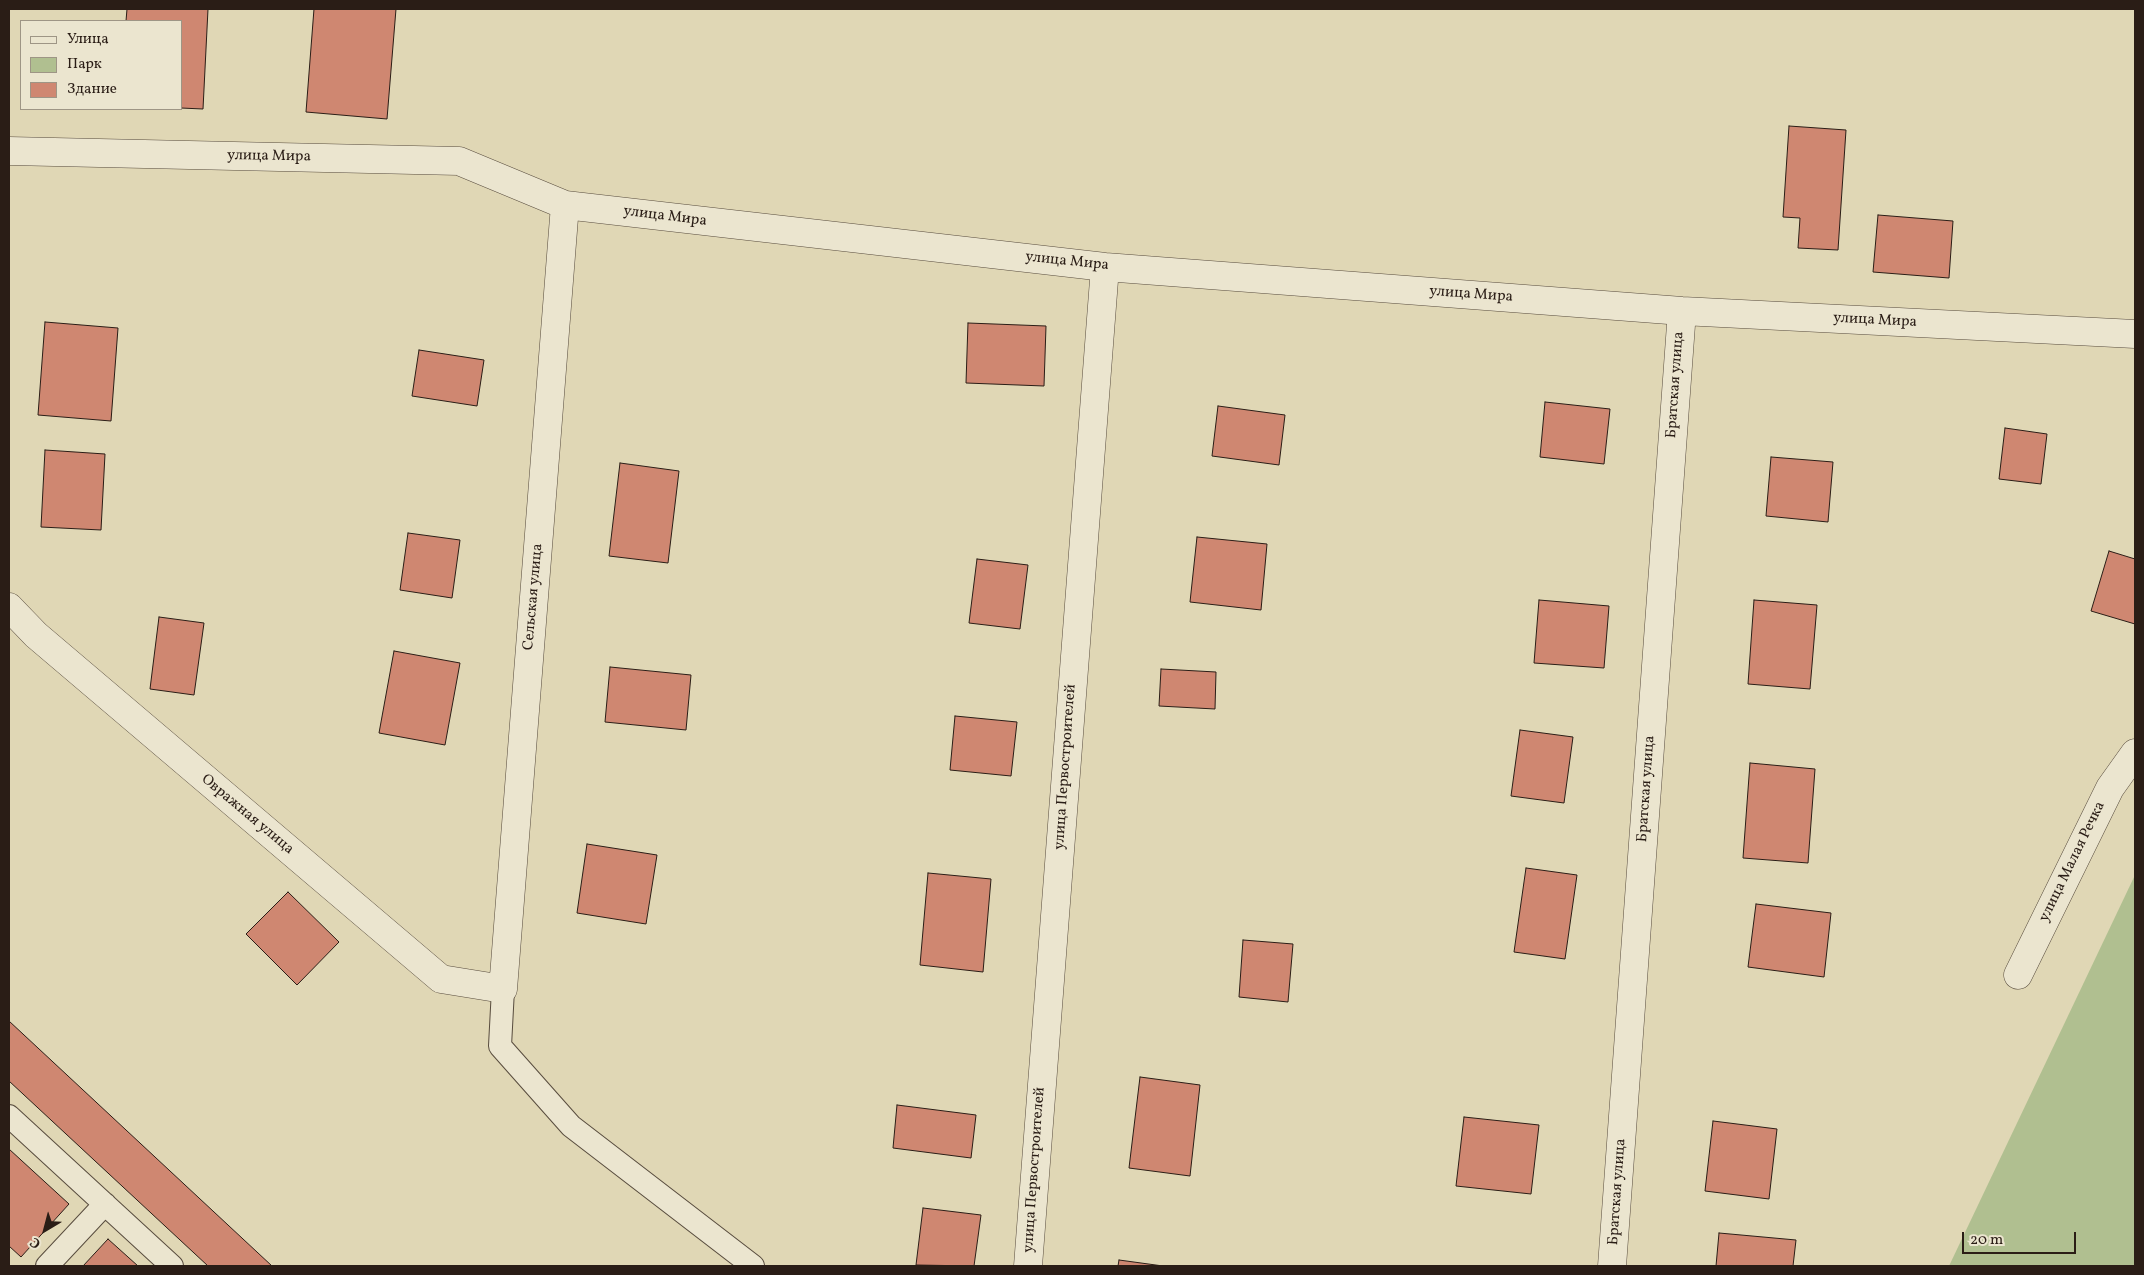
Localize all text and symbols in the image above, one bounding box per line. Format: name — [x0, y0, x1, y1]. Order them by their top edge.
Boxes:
legend — [20, 20, 182, 110]
text: Улица — [67, 29, 109, 50]
text: Парк — [67, 54, 102, 75]
text: Здание — [67, 79, 117, 100]
street label: улица Мира — [227, 147, 311, 167]
street label: улица Мира — [622, 203, 708, 231]
street label: улица Мира — [1024, 249, 1110, 275]
street label: улица Мира — [1429, 283, 1513, 307]
street label: улица Мира — [1833, 310, 1917, 332]
street label: Братская улица — [1663, 331, 1689, 439]
street label: Сельская улица — [520, 543, 548, 651]
street label: улица Первостроителей — [1051, 683, 1081, 851]
street label: Братская улица — [1634, 735, 1660, 843]
street label: Овражная улица — [197, 771, 297, 859]
street label: улица Малая Речка — [2036, 799, 2110, 925]
street label: улица Первостроителей — [1020, 1086, 1050, 1254]
street label: Братская улица — [1605, 1138, 1631, 1246]
north arrow — [20, 1205, 70, 1255]
scale bar — [1964, 1222, 2078, 1254]
text: 20 m — [1970, 1230, 2003, 1251]
text: С — [26, 1232, 45, 1253]

